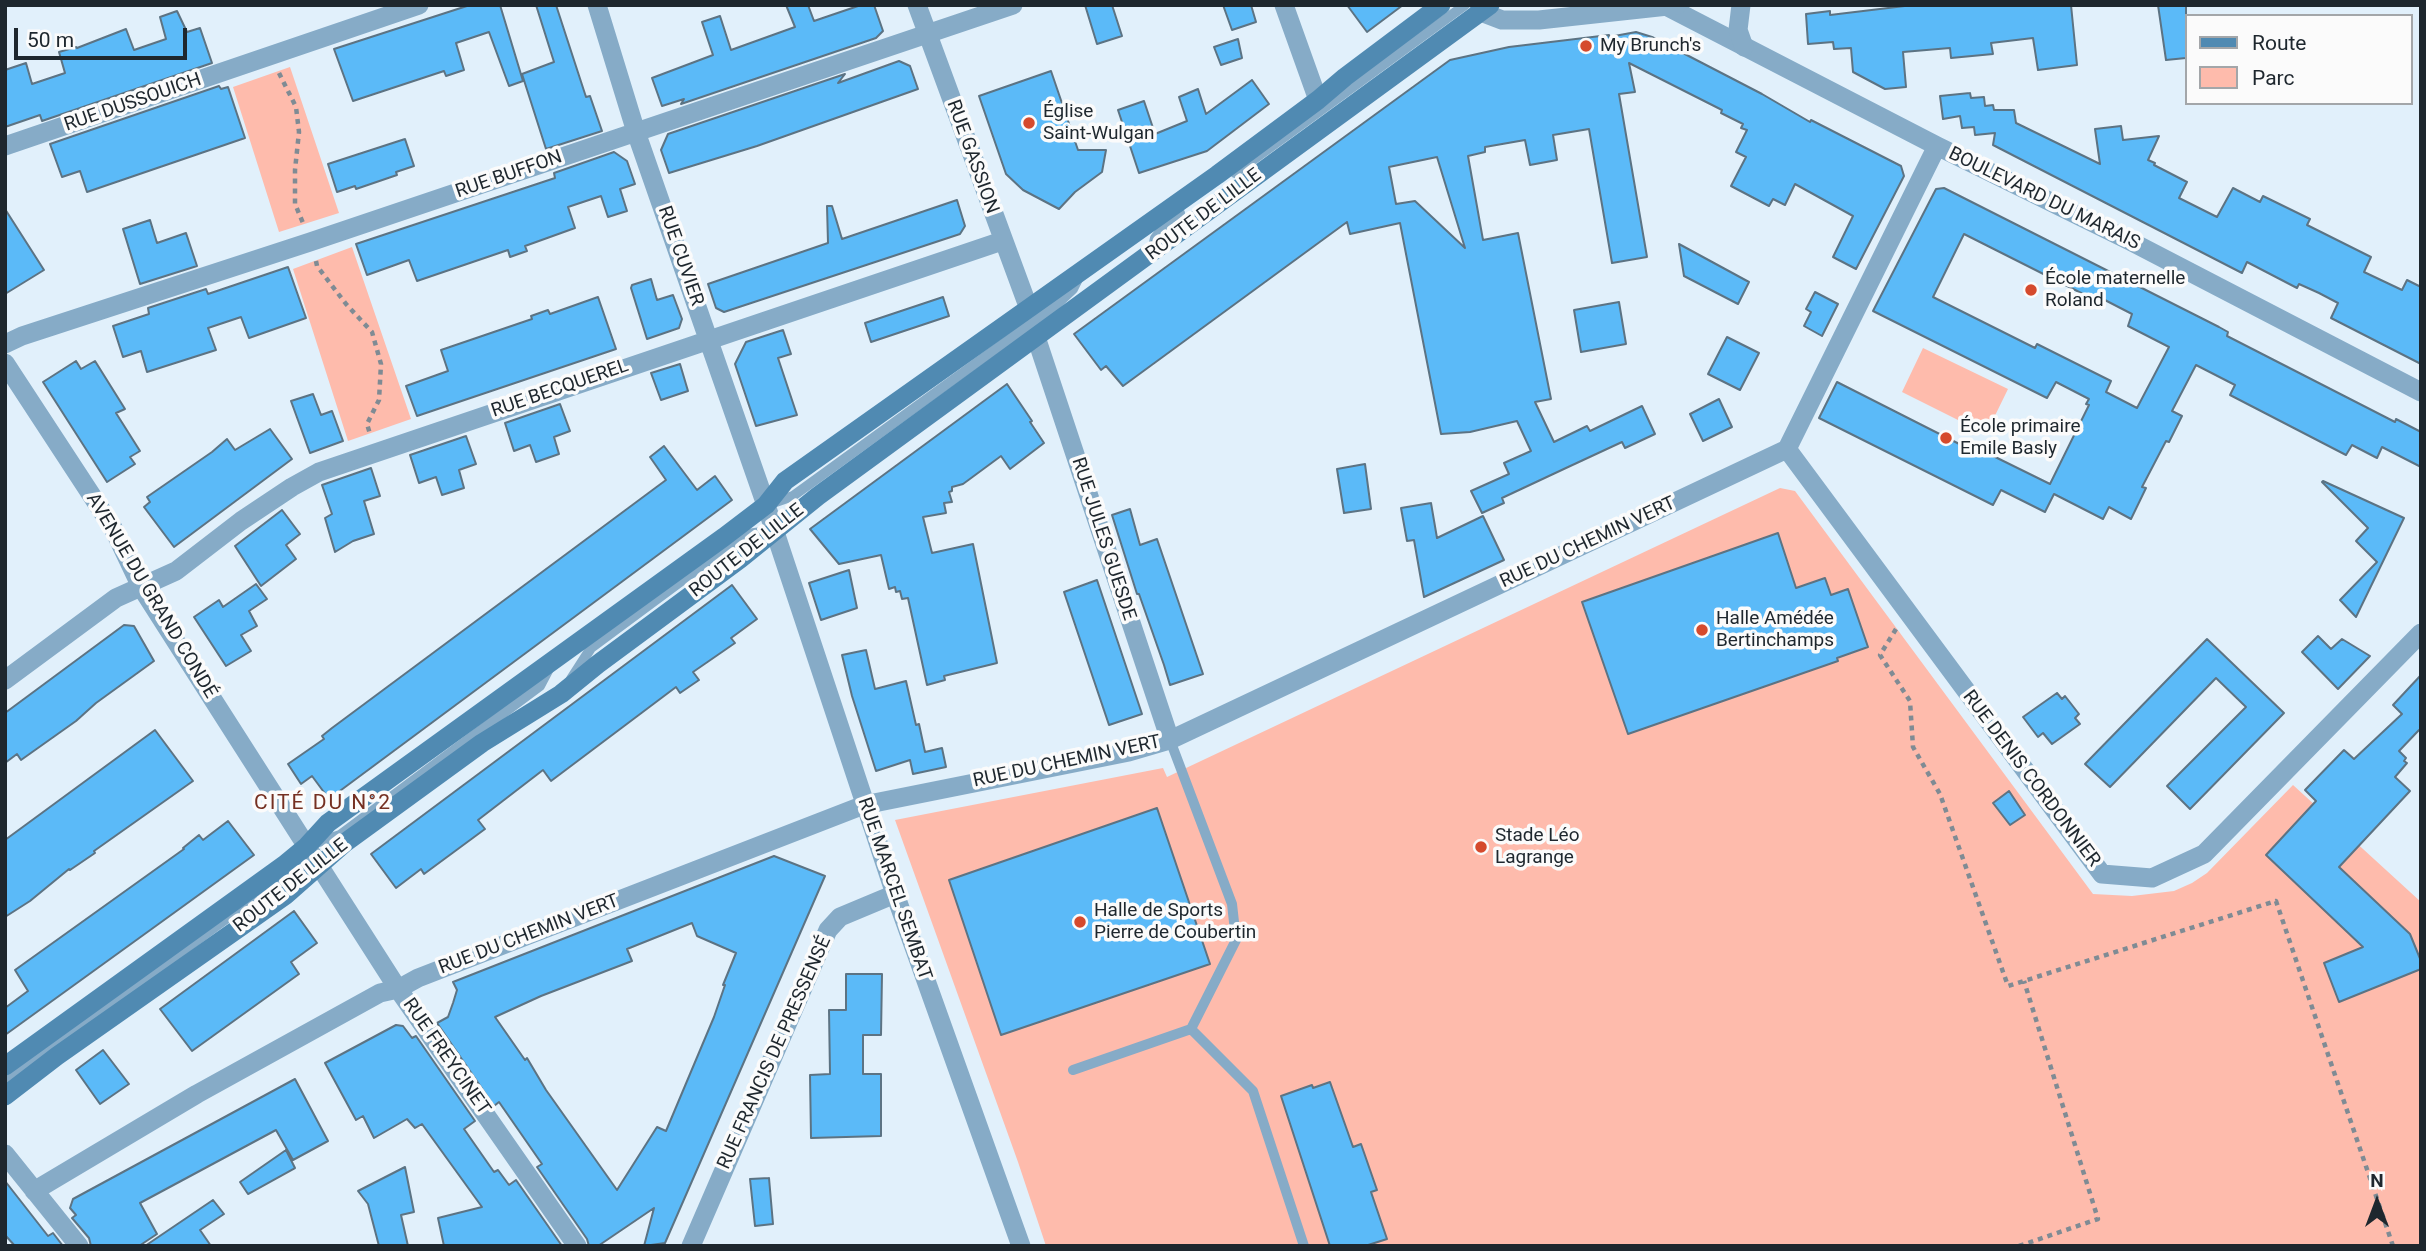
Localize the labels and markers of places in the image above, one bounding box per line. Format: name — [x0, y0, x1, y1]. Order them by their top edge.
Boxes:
place label: My Brunch's — [1600, 35, 1701, 57]
marker: My Brunch's — [1578, 38, 1594, 54]
place label: Église Saint-Wulgan — [1043, 101, 1154, 145]
marker: Église Saint-Wulgan — [1021, 115, 1037, 131]
place label: École maternelle Roland — [2045, 268, 2185, 312]
marker: École maternelle Roland — [2023, 282, 2039, 298]
place label: École primaire Emile Basly — [1960, 416, 2080, 460]
marker: École primaire Emile Basly — [1938, 430, 1954, 446]
place label: Halle Amédée Bertinchamps — [1716, 608, 1834, 652]
marker: Halle Amédée Bertinchamps — [1694, 622, 1710, 638]
place label: Stade Léo Lagrange — [1495, 825, 1579, 869]
marker: Stade Léo Lagrange — [1473, 839, 1489, 855]
place label: Halle de Sports Pierre de Coubertin — [1094, 900, 1256, 944]
marker: Halle de Sports Pierre de Coubertin — [1072, 914, 1088, 930]

